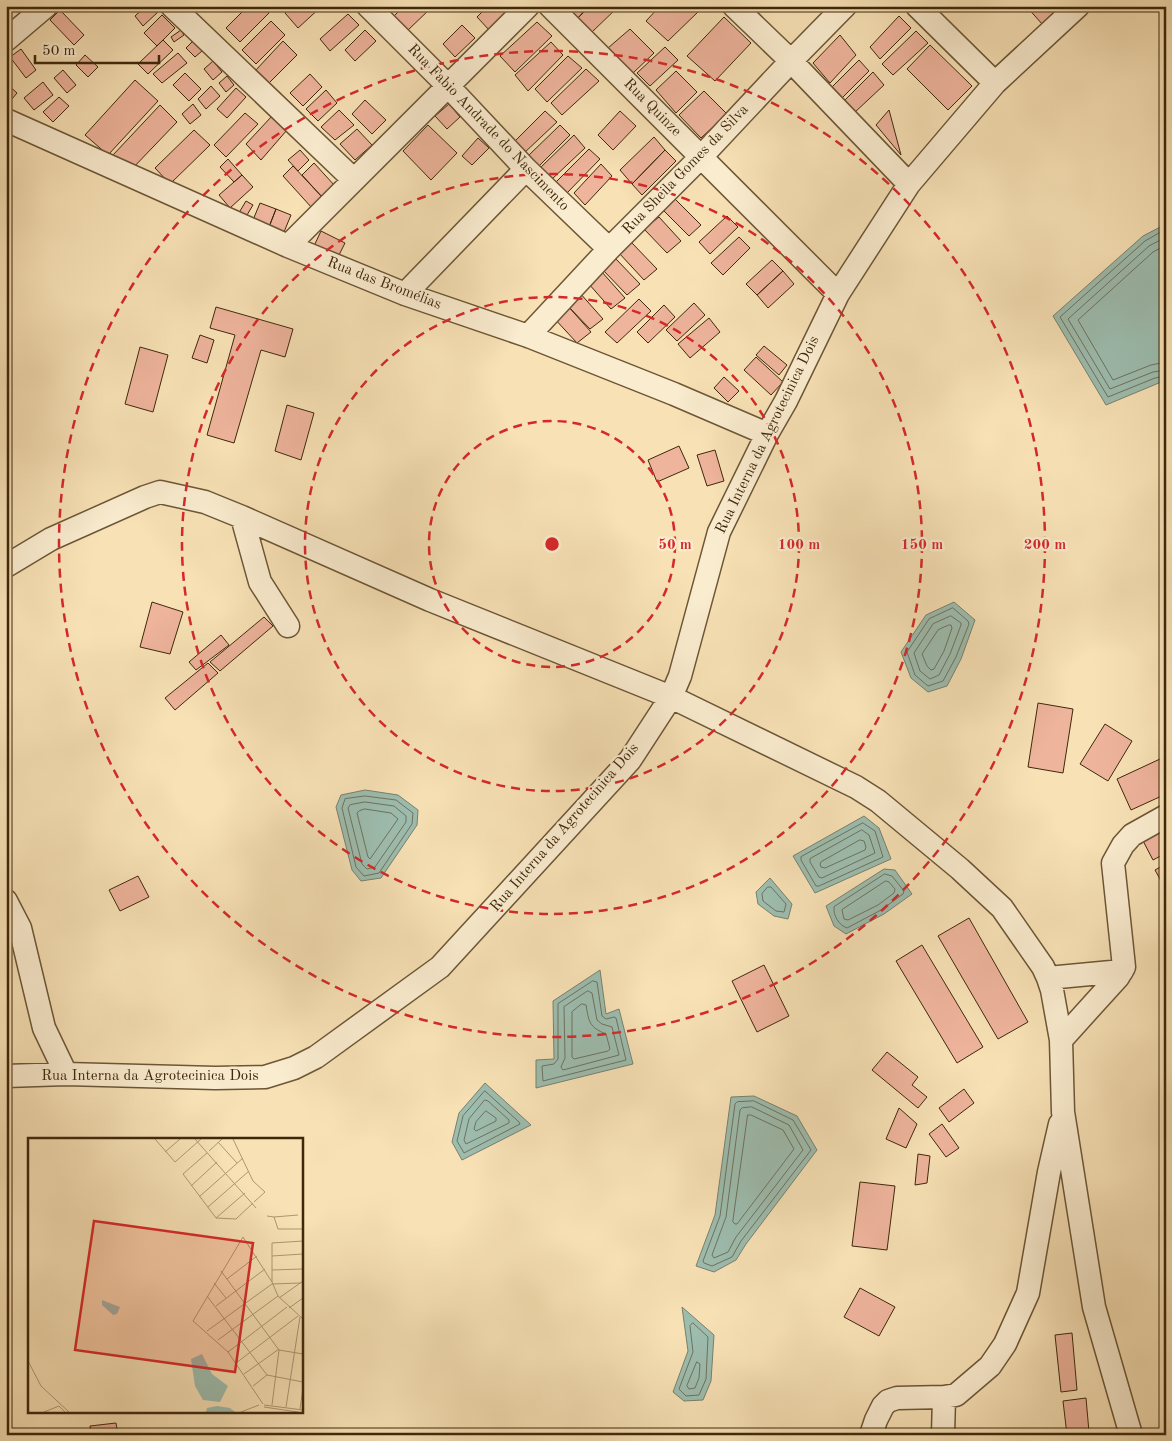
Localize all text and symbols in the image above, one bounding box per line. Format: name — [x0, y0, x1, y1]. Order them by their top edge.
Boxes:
scale bar — [35, 32, 159, 64]
street label: Rua Fabio Andrade do Nascimento — [404, 42, 572, 214]
text: 50 m — [42, 44, 76, 59]
street label: Rua Quinze — [620, 76, 684, 140]
street label: Rua Sheila Gomes da Silva — [620, 102, 752, 238]
street label: Rua das Bromélias — [325, 255, 443, 313]
street label: Rua Interna da Agrotecinica Dois — [714, 334, 822, 536]
centre of rings — [543, 535, 561, 553]
text: 50 m — [658, 538, 692, 553]
text: 100 m — [778, 538, 820, 553]
text: 150 m — [901, 538, 943, 553]
text: 200 m — [1024, 538, 1066, 553]
street label: Rua Interna da Agrotecinica Dois — [488, 741, 642, 915]
street label: Rua Interna da Agrotecinica Dois — [41, 1069, 259, 1084]
inset map — [28, 1138, 302, 1414]

